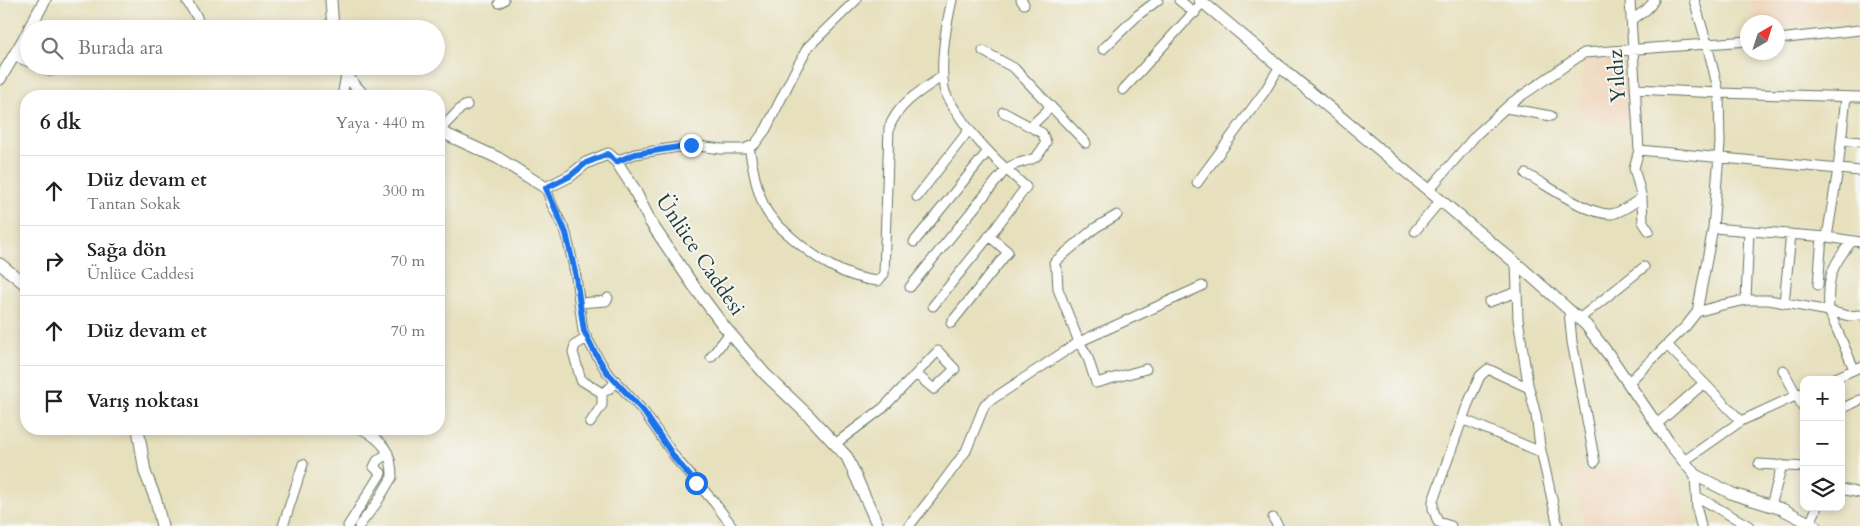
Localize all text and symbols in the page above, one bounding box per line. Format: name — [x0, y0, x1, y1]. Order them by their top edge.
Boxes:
north arrow — [1740, 15, 1785, 60]
search box — [20, 20, 445, 75]
icon: search — [38, 34, 66, 62]
text: Burada ara — [78, 35, 163, 61]
street label: Yıldız — [1601, 48, 1633, 104]
text: 6 dk — [40, 108, 81, 137]
text: Yaya · 440 m — [336, 112, 425, 134]
route end — [680, 134, 703, 157]
text: Düz devam et — [87, 167, 207, 193]
icon: ahead — [40, 177, 68, 205]
text: 300 m — [383, 180, 425, 202]
street label: Ünlüce Caddesi — [649, 189, 751, 321]
text: Tantan Sokak — [87, 193, 181, 215]
text: Sağa dön — [87, 237, 167, 263]
icon: right — [40, 247, 68, 275]
text: 70 m — [391, 250, 425, 272]
text: Ünlüce Caddesi — [87, 263, 194, 285]
icon: ahead — [40, 317, 68, 345]
text: Düz devam et — [87, 318, 207, 344]
text: 70 m — [391, 320, 425, 342]
map controls — [1800, 376, 1845, 511]
button: + — [1800, 376, 1845, 421]
icon: arrive — [40, 387, 68, 415]
text: Varış noktası — [87, 388, 199, 414]
button: − — [1800, 421, 1845, 466]
button: layers — [1800, 466, 1845, 511]
route start — [685, 472, 708, 495]

